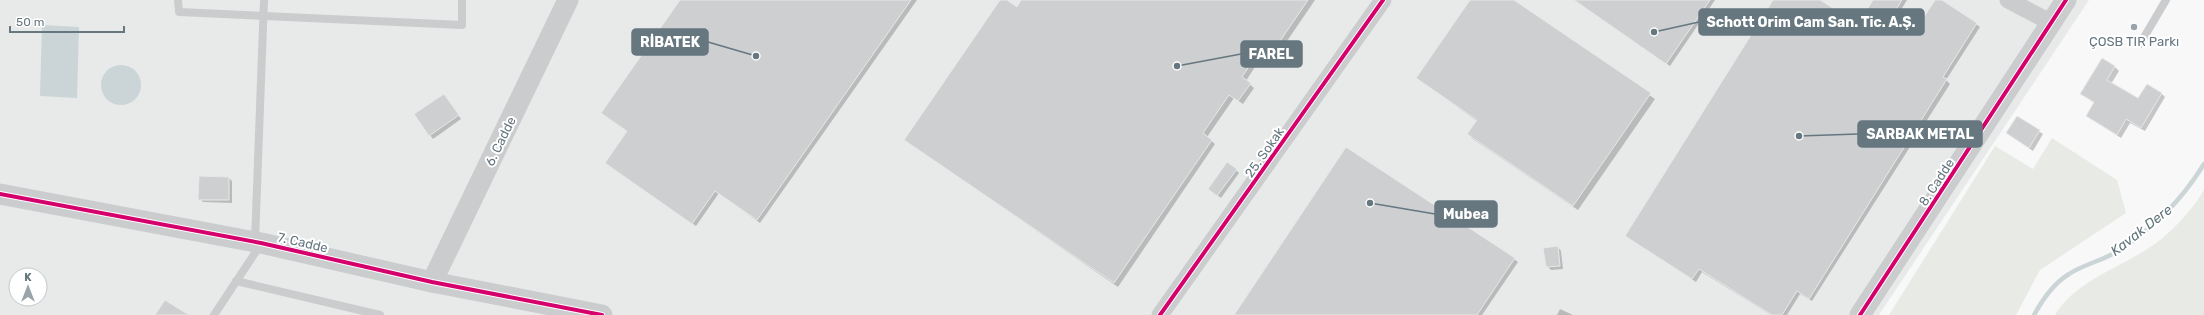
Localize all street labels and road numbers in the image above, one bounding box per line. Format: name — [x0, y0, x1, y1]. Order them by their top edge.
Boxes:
street label: 6. Cadde — [482, 114, 519, 168]
street label: 25. Sokak — [1242, 124, 1287, 180]
street label: 8. Cadde — [1916, 156, 1957, 209]
street label: 7. Cadde — [276, 229, 329, 256]

